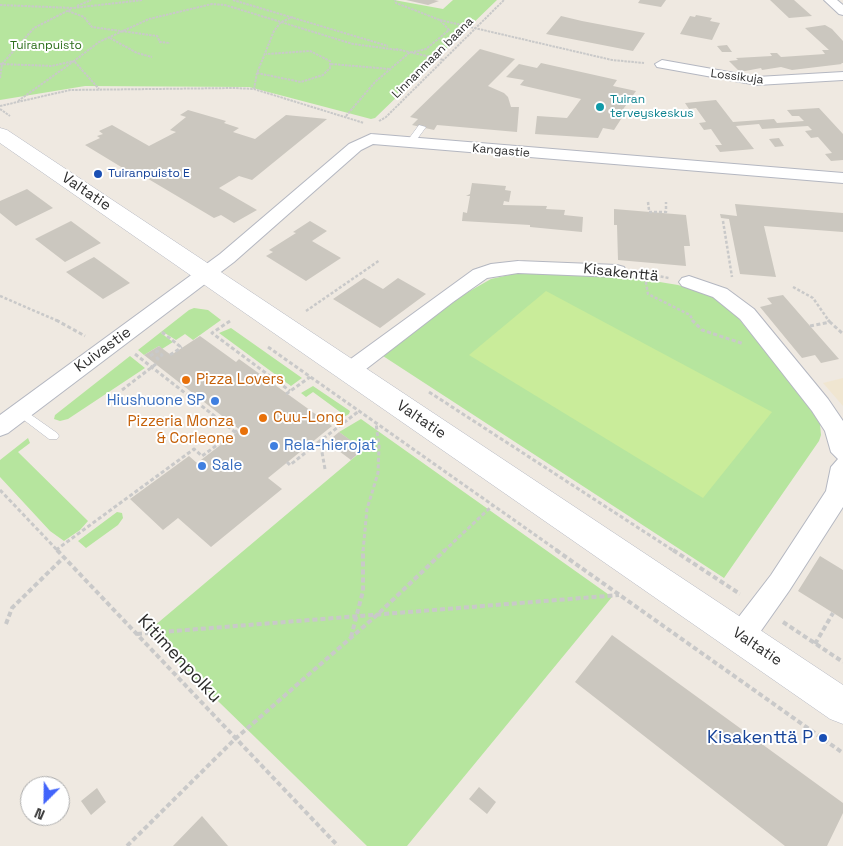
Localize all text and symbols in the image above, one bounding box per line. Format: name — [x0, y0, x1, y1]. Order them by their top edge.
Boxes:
street label: Linnanmaan baana — [389, 14, 477, 102]
park label: Tuiranpuisto — [10, 39, 82, 53]
street label: Lossikuja — [710, 67, 764, 87]
place label: Tuiran terveyskeskus — [610, 93, 694, 121]
marker: Tuiran terveyskeskus — [594, 101, 606, 113]
street label: Kangastie — [472, 141, 530, 161]
place label: Tuiranpuisto E — [108, 167, 190, 181]
marker: Tuiranpuisto E — [92, 168, 104, 180]
street label: Valtatie — [58, 169, 114, 215]
street label: Kisakenttä — [583, 260, 659, 286]
street label: Kuivastie — [71, 323, 135, 377]
place label: Pizza Lovers — [196, 371, 284, 389]
marker: Pizza Lovers — [180, 374, 192, 386]
place label: Hiushuone SP — [107, 392, 205, 410]
marker: Hiushuone SP — [209, 395, 221, 407]
street label: Valtatie — [393, 397, 449, 443]
place label: Cuu-Long — [273, 409, 344, 427]
marker: Cuu-Long — [257, 412, 269, 424]
place label: Pizzeria Monza & Corleone — [127, 413, 234, 448]
marker: Pizzeria Monza & Corleone — [238, 425, 250, 437]
place label: Rela-hierojat — [284, 437, 377, 455]
marker: Rela-hierojat — [268, 440, 280, 452]
place label: Sale — [212, 457, 242, 475]
marker: Sale — [196, 460, 208, 472]
street label: Kitimenpolku — [133, 610, 225, 708]
street label: Valtatie — [729, 624, 785, 670]
place label: Kisakenttä P — [707, 727, 813, 749]
marker: Kisakenttä P — [817, 732, 829, 744]
north arrow — [20, 776, 70, 826]
text: N — [32, 804, 47, 824]

